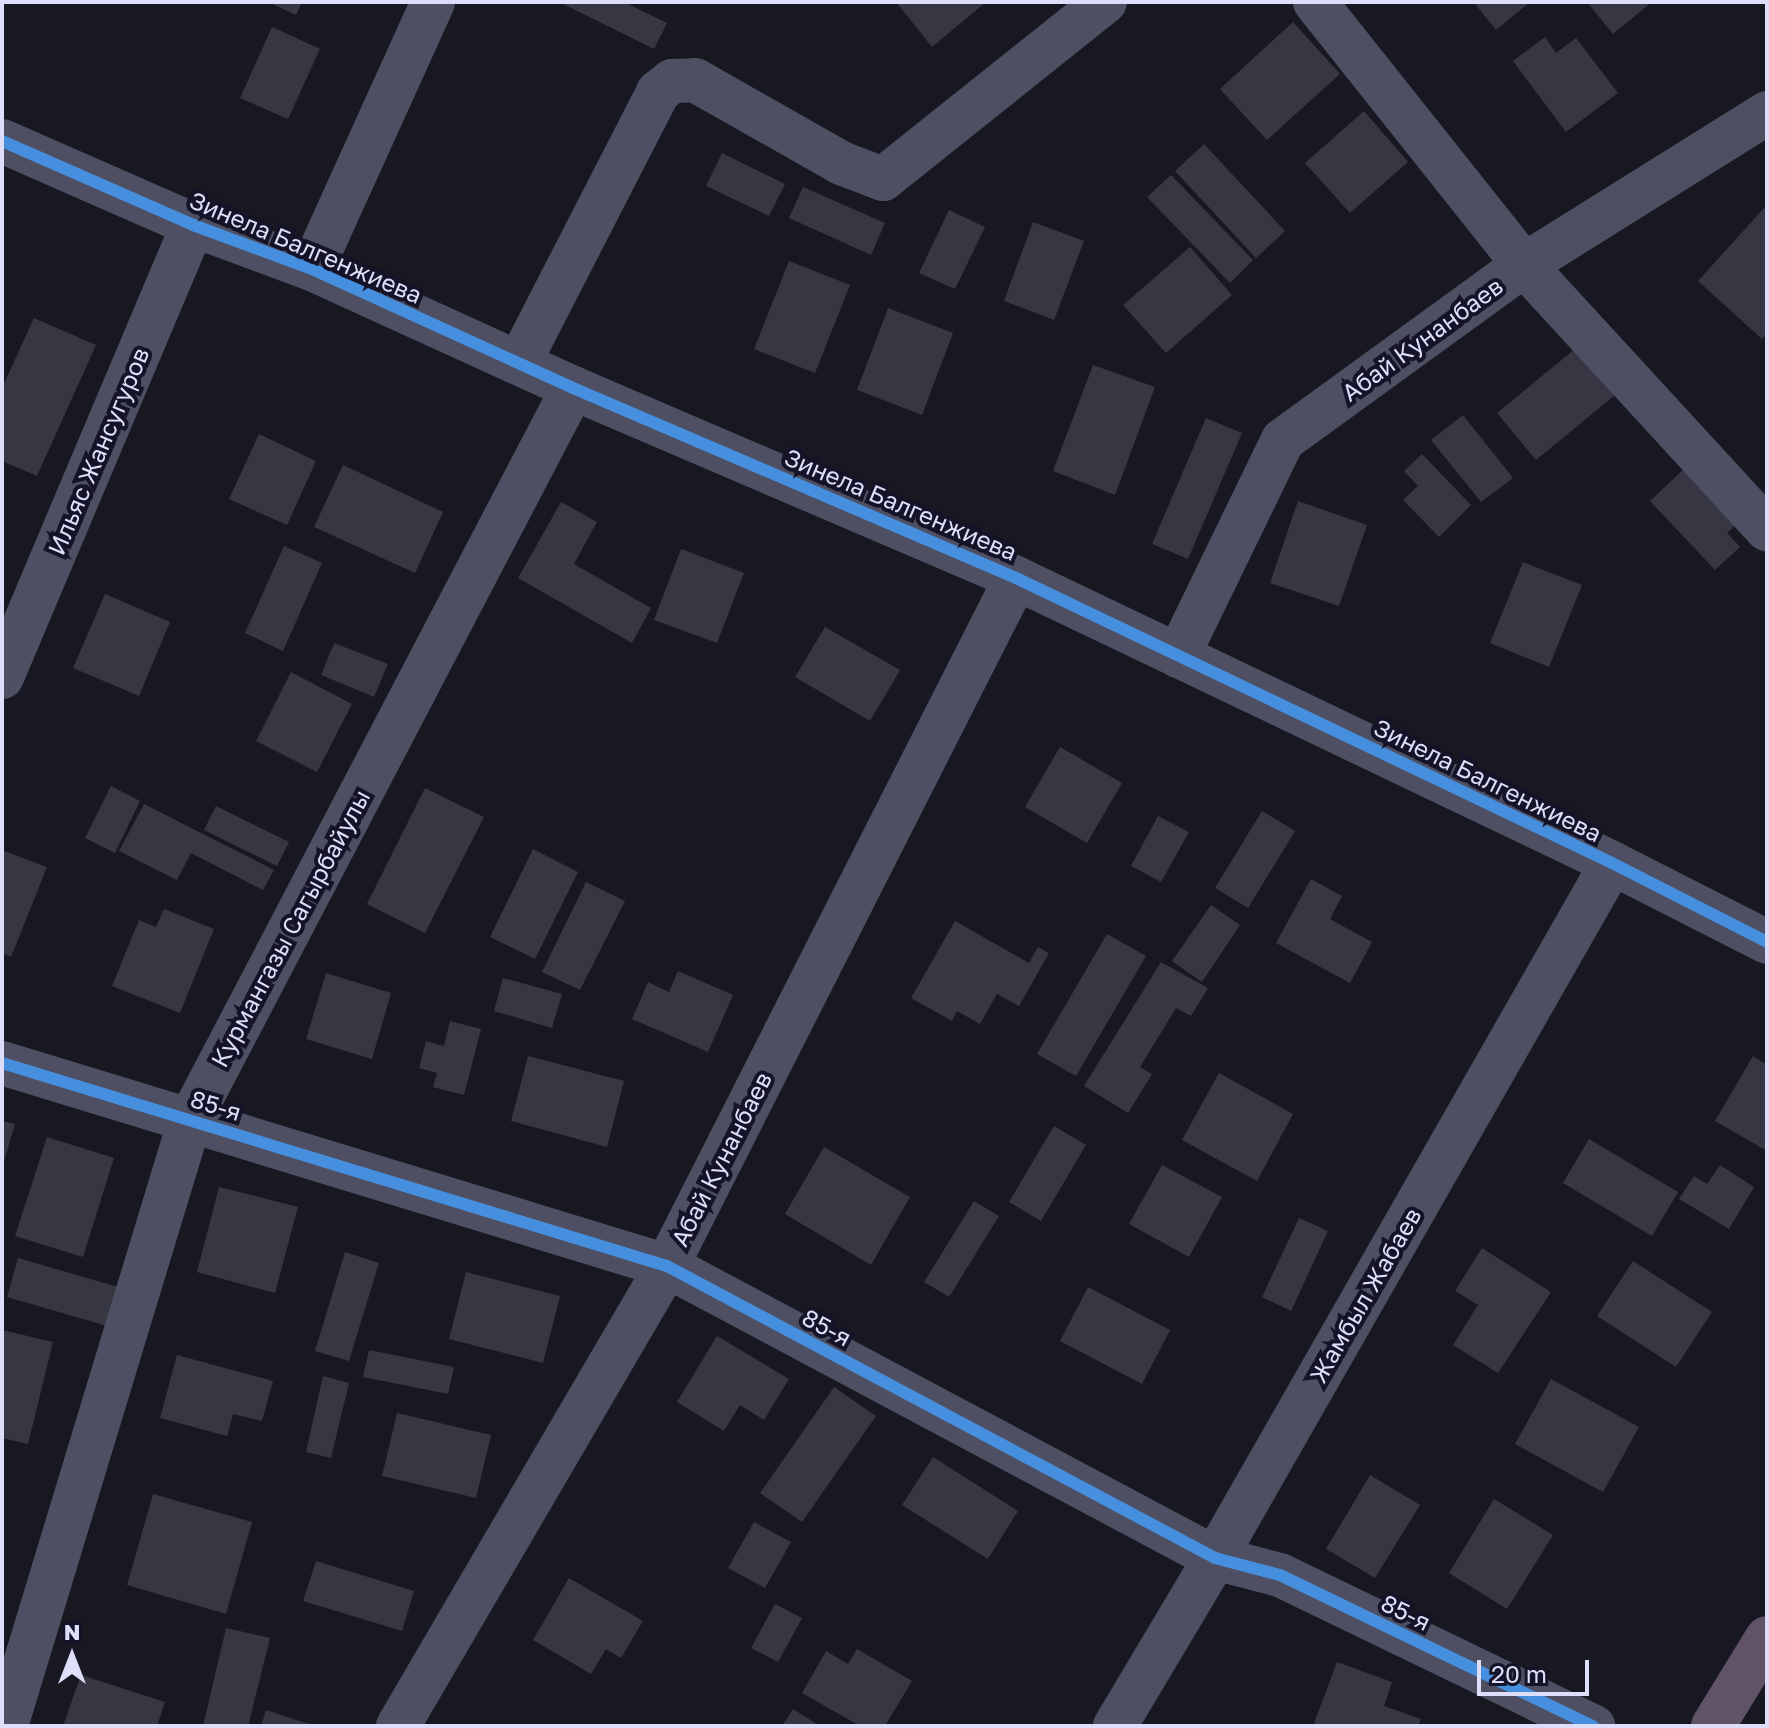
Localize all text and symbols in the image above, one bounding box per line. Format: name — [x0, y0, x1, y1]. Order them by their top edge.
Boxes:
street label: Зинела Балгенжиева — [185, 185, 427, 309]
street label: Абай Кунанбаев — [1336, 271, 1508, 407]
street label: Ильяс Жансугуров — [41, 343, 155, 559]
street label: Зинела Балгенжиева — [780, 442, 1022, 566]
street label: Зинела Балгенжиева — [1369, 712, 1607, 848]
street label: Курмангазы Сагырбайулы — [205, 784, 375, 1072]
street label: Абай Кунанбаев — [665, 1067, 777, 1251]
street label: 85-я — [187, 1084, 245, 1126]
street label: Жамбыл Жабаев — [1303, 1202, 1427, 1388]
street label: 85-я — [798, 1302, 856, 1352]
street label: 85-я — [1377, 1588, 1435, 1636]
north arrow — [32, 1616, 112, 1696]
text: N — [64, 1618, 80, 1645]
scale bar — [1481, 1644, 1593, 1694]
text: 20 m — [1491, 1659, 1547, 1688]

